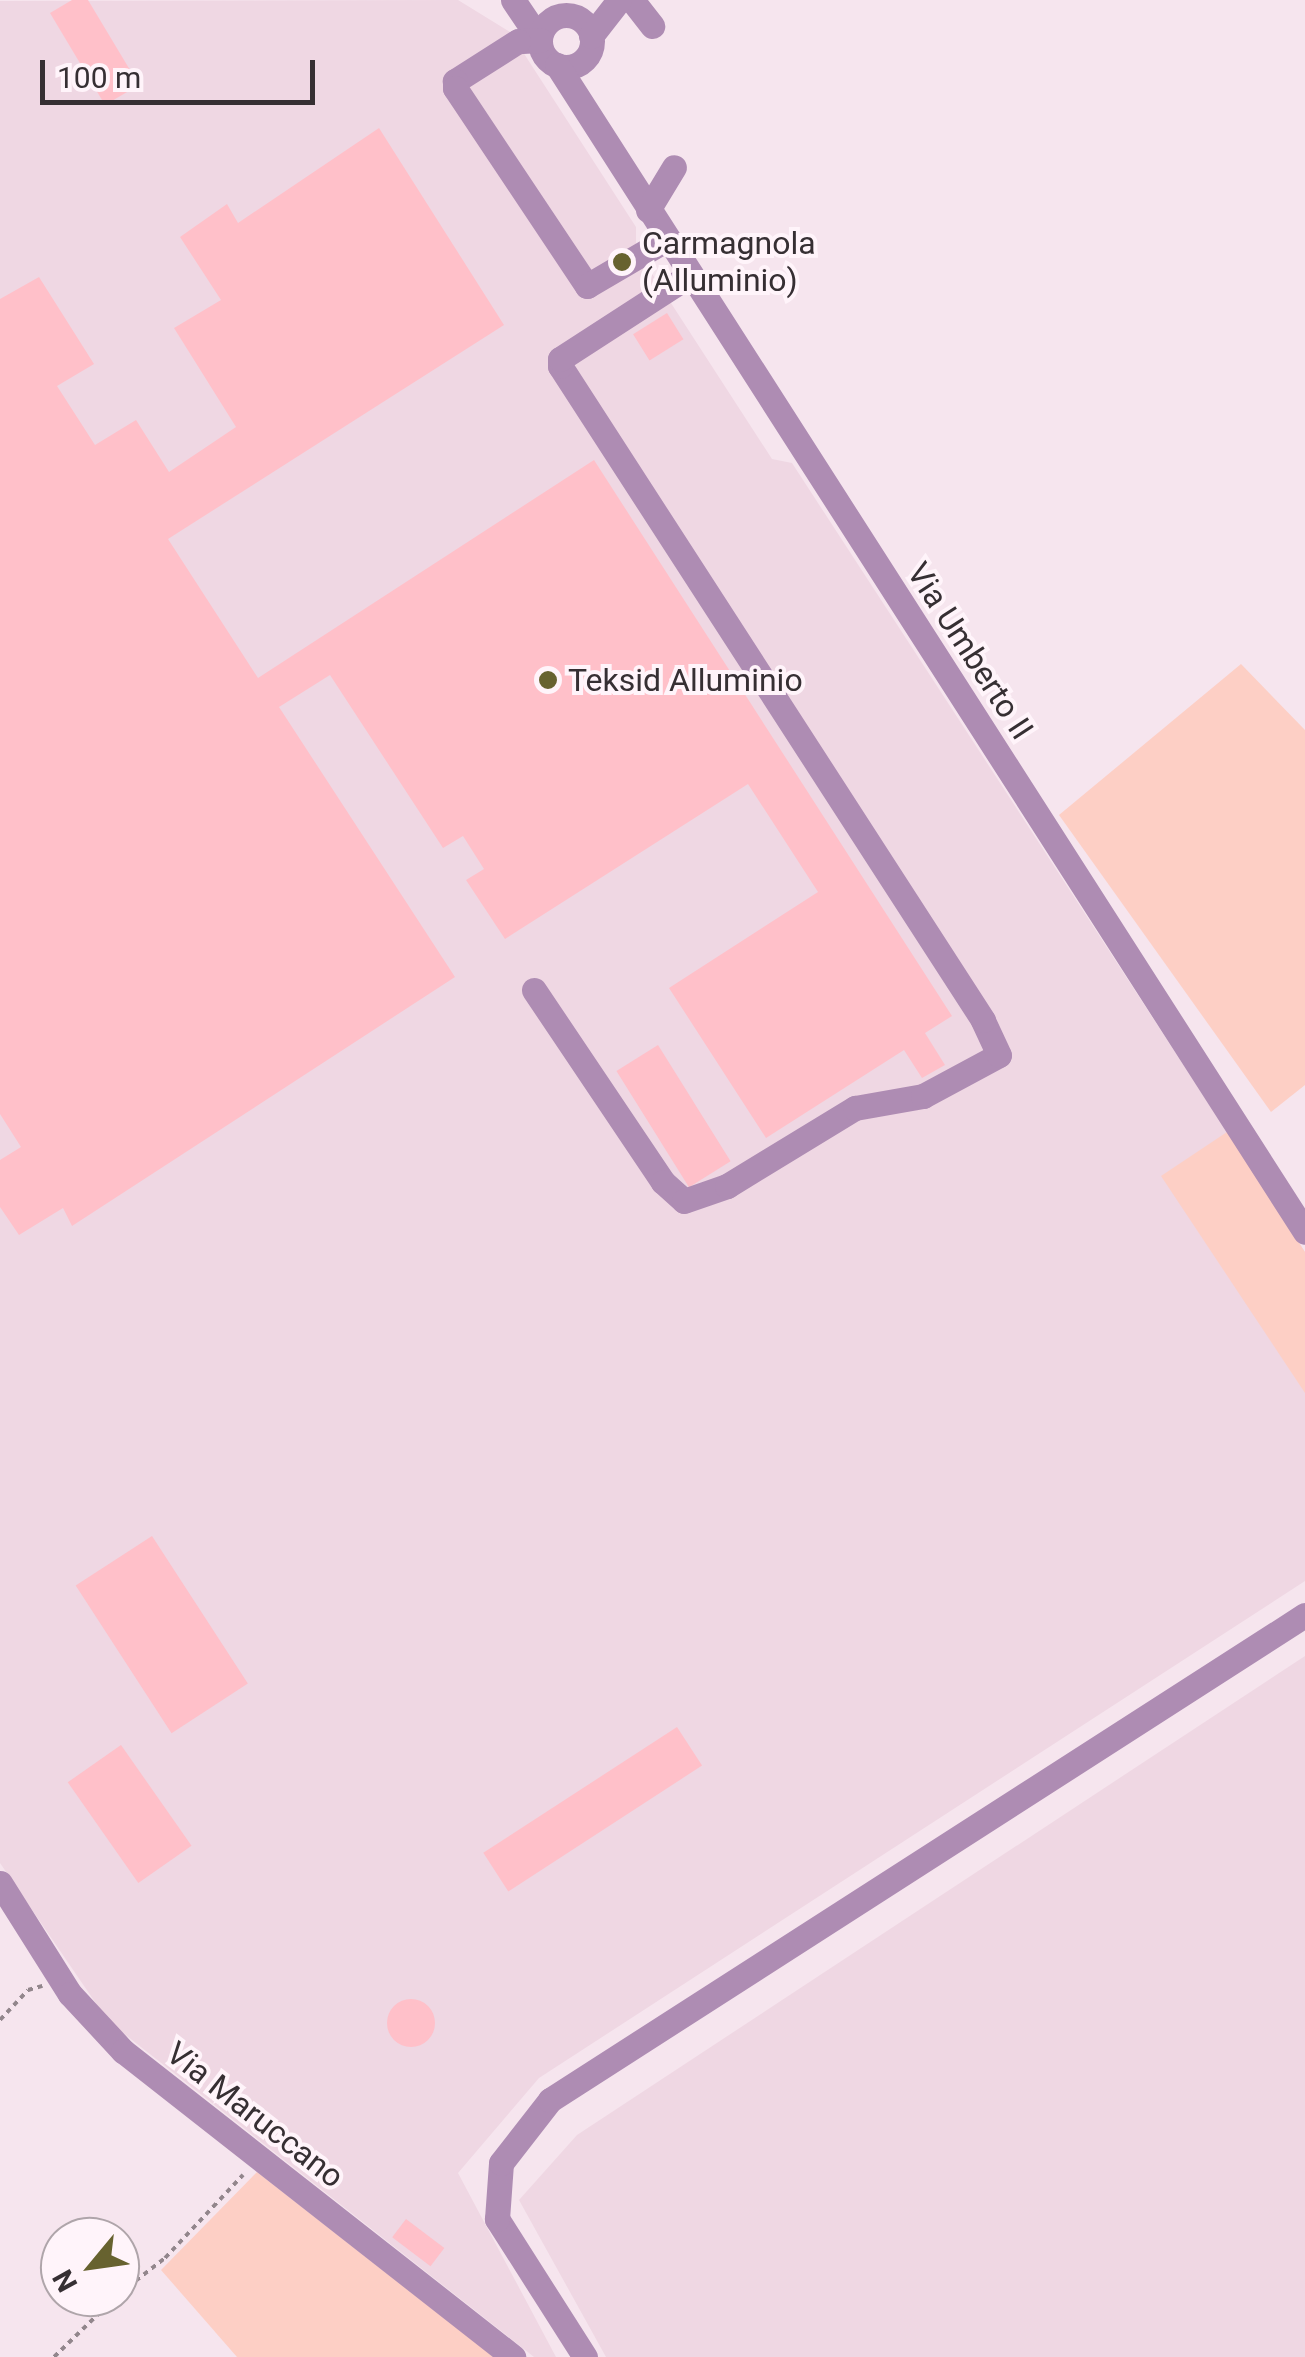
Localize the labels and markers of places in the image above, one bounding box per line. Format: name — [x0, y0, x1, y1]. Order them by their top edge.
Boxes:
place label: Carmagnola (Alluminio) — [642, 225, 816, 300]
marker: Carmagnola (Alluminio) — [611, 251, 633, 273]
place label: Teksid Alluminio — [568, 661, 803, 699]
marker: Teksid Alluminio — [537, 669, 559, 691]

